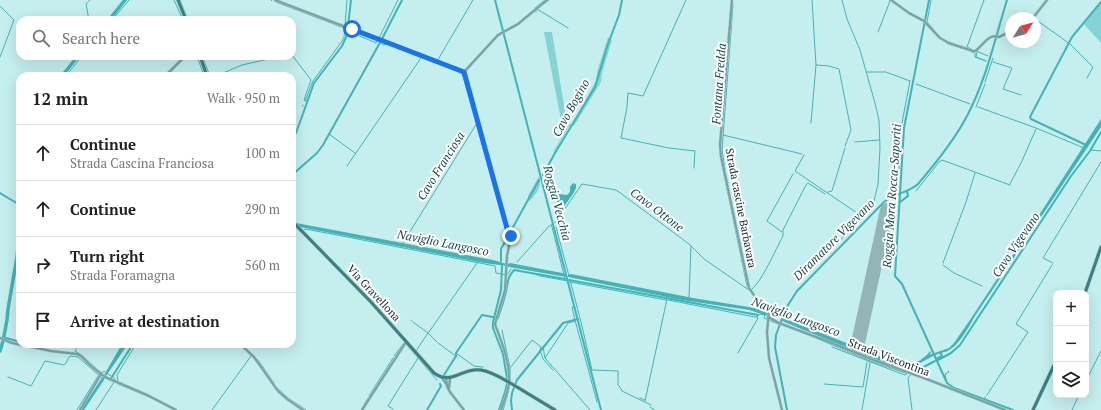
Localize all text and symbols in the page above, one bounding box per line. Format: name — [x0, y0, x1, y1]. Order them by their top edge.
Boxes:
north arrow — [1005, 12, 1041, 48]
search box — [16, 16, 296, 60]
route start — [343, 20, 361, 38]
icon: search — [30, 27, 52, 49]
text: Search here — [62, 28, 140, 48]
water label: Fontana Fredda — [708, 43, 729, 126]
water label: Cavo Bogino — [549, 76, 592, 139]
text: 12 min — [32, 87, 88, 110]
text: Walk · 950 m — [207, 89, 280, 107]
water label: Roggia Mora Rocca-Saporiti — [879, 123, 904, 270]
water label: Cavo Franciosa — [413, 129, 468, 203]
text: Continue — [70, 134, 136, 154]
icon: ahead — [32, 142, 54, 164]
text: 100 m — [245, 144, 280, 162]
street label: Strada cascine Barbavara — [723, 147, 760, 270]
text: Strada Cascina Franciosa — [70, 154, 214, 172]
water label: Roggia Vecchia — [540, 163, 575, 242]
water label: Cavo Ottone — [627, 185, 688, 235]
water label: Diramatore Vigevano — [789, 196, 877, 284]
icon: ahead — [32, 198, 54, 220]
text: Continue — [70, 199, 136, 219]
text: 290 m — [245, 200, 280, 218]
water label: Cavo Vigevano — [988, 209, 1043, 280]
water label: Naviglio Langosco — [395, 226, 490, 259]
route end — [502, 227, 520, 245]
text: Turn right — [70, 246, 145, 266]
icon: right — [32, 254, 54, 276]
text: 560 m — [245, 256, 280, 274]
street label: Via Gravellona — [344, 262, 404, 324]
text: Strada Foramagna — [70, 266, 175, 284]
map controls — [1053, 290, 1089, 398]
button: + — [1053, 290, 1089, 326]
water label: Naviglio Langosco — [749, 293, 842, 339]
icon: arrive — [32, 310, 54, 332]
text: Arrive at destination — [70, 311, 220, 331]
button: − — [1053, 326, 1089, 362]
street label: Strada Viscontina — [846, 335, 932, 379]
button: layers — [1053, 362, 1089, 398]

